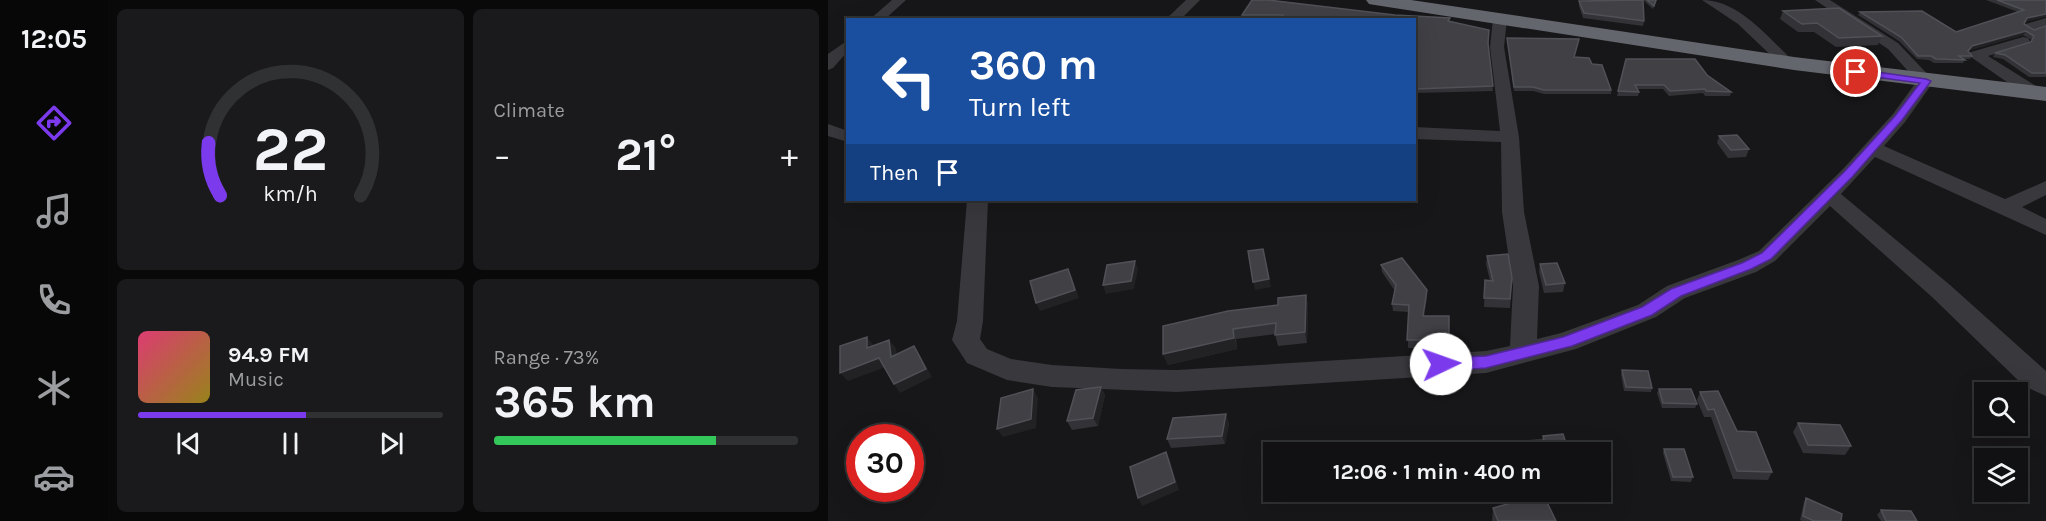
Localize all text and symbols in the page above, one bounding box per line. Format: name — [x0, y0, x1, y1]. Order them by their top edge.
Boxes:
text: 12:05 — [21, 23, 87, 55]
text: 360 m — [969, 40, 1098, 90]
icon: left — [870, 42, 948, 120]
pin — [1830, 46, 1881, 97]
icon: arrive — [1839, 55, 1872, 88]
text: Turn left — [969, 91, 1070, 123]
text: Climate — [494, 99, 565, 122]
icon: directions — [33, 102, 75, 144]
text: 22 — [252, 113, 328, 186]
text: 21° — [615, 129, 676, 181]
text: − — [494, 136, 511, 174]
text: + — [781, 136, 798, 174]
icon: arrive — [931, 156, 964, 189]
text: Then — [870, 160, 919, 186]
text: km/h — [263, 182, 317, 207]
icon: music — [33, 190, 75, 232]
icon: phone — [33, 279, 75, 321]
position arrow — [1409, 332, 1473, 396]
text: 94.9 FM — [228, 342, 310, 368]
text: Range · 73% — [494, 346, 599, 369]
icon: climate — [33, 367, 75, 409]
text: Music — [228, 368, 284, 391]
text: 365 km — [494, 376, 656, 428]
map controls — [1974, 382, 2028, 502]
button: search — [1974, 382, 2028, 436]
speed limit sign: 30 — [846, 424, 924, 502]
icon: previous — [172, 427, 205, 460]
icon: pause — [274, 427, 307, 460]
icon: next — [375, 427, 408, 460]
button: layers — [1974, 448, 2028, 502]
icon: car — [33, 456, 75, 498]
text: 12:06 · 1 min · 400 m — [1333, 459, 1541, 485]

